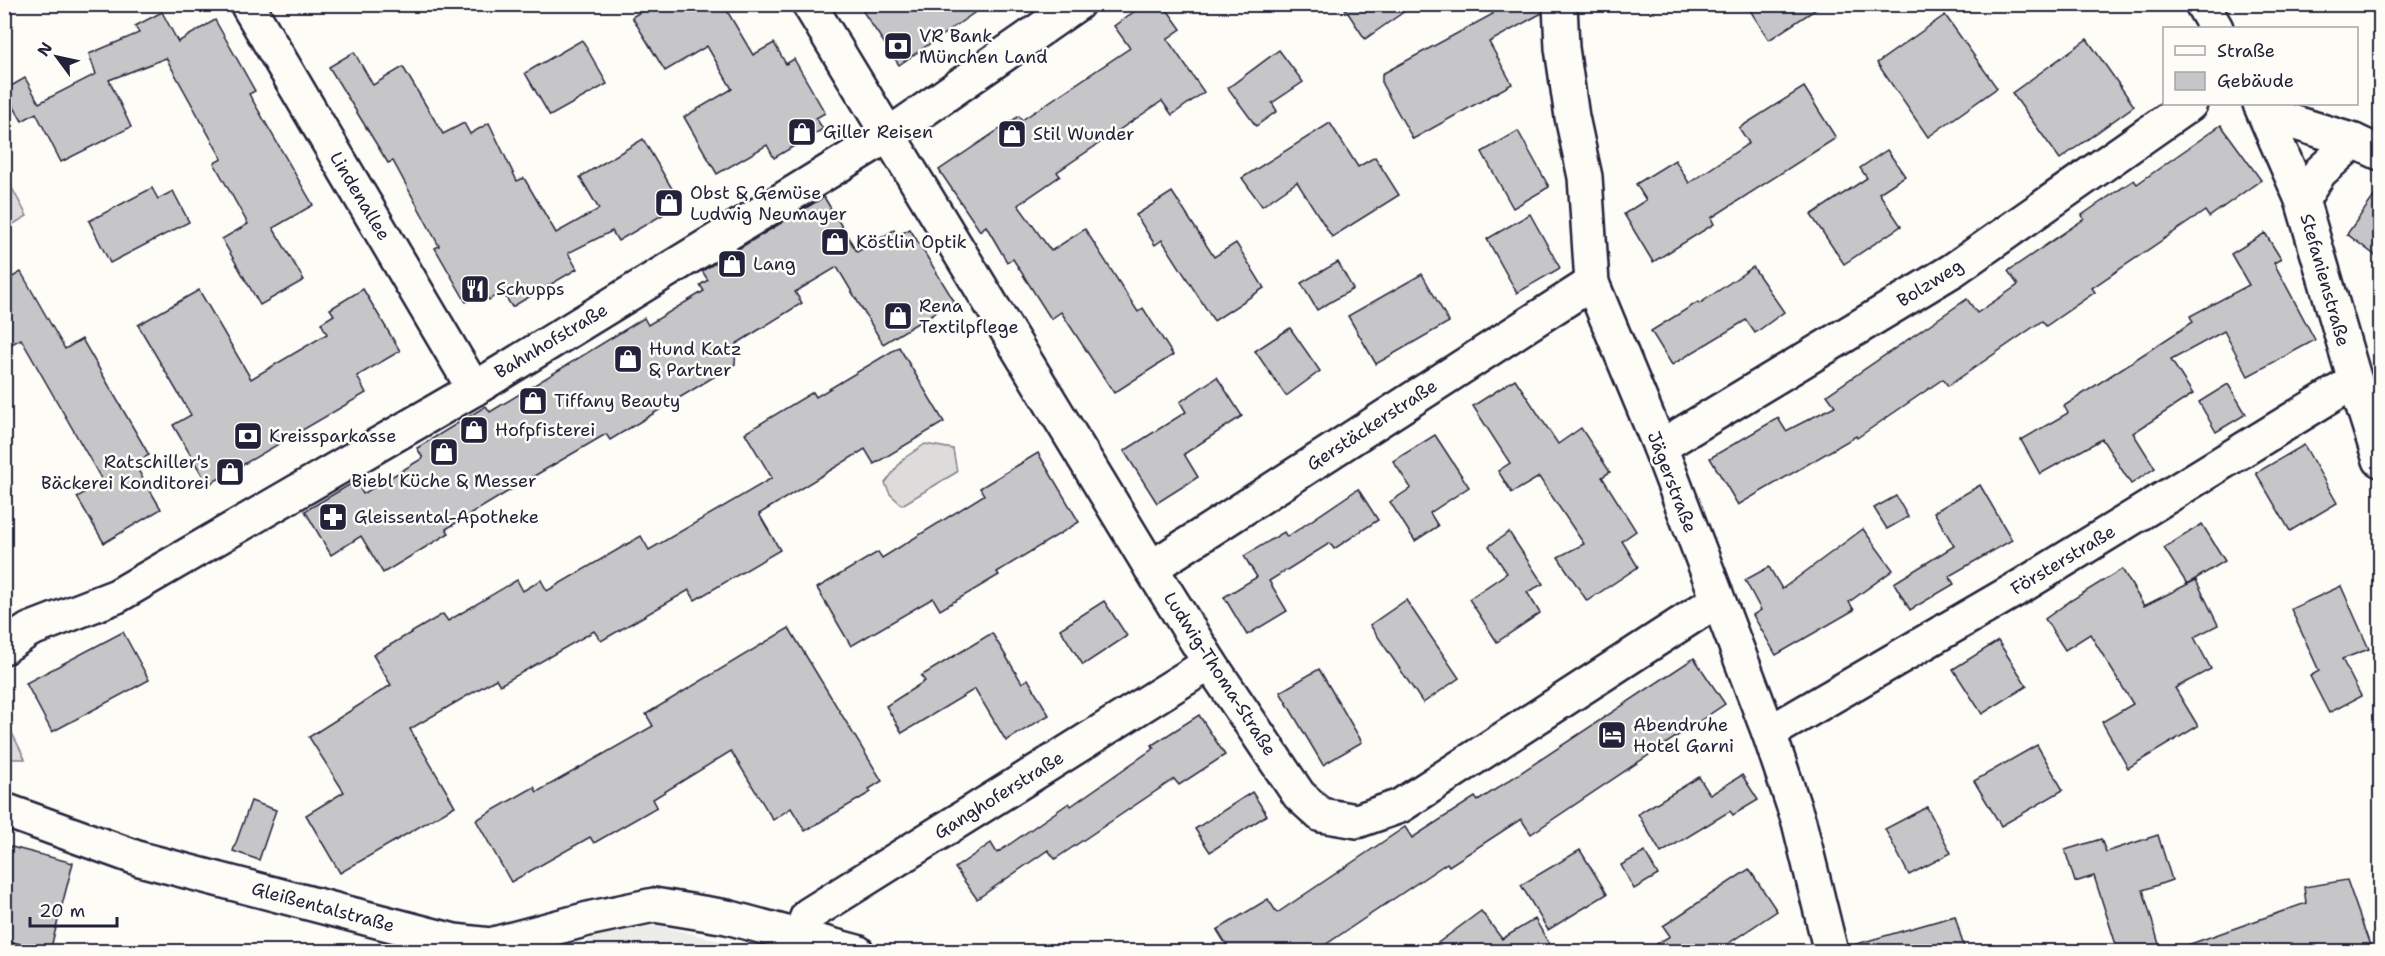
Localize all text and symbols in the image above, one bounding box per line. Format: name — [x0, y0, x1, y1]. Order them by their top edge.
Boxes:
place label: VR Bank München Land — [919, 24, 1048, 69]
north arrow — [27, 27, 87, 87]
legend — [2163, 27, 2358, 105]
bank icon: VR Bank München Land — [882, 30, 914, 62]
text: N — [33, 38, 57, 60]
text: Straße — [2217, 39, 2275, 63]
text: Gebäude — [2217, 69, 2294, 93]
shop icon: Giller Reisen — [786, 116, 818, 148]
shop icon: Stil Wunder — [996, 118, 1028, 150]
place label: Giller Reisen — [823, 120, 933, 144]
place label: Stil Wunder — [1033, 122, 1135, 146]
street label: Lindenallee — [324, 147, 396, 245]
place label: Obst & Gemüse Ludwig Neumayer — [690, 181, 847, 226]
shop icon: Obst & Gemüse Ludwig Neumayer — [653, 187, 685, 219]
street label: Stefanienstraße — [2295, 211, 2355, 349]
shop icon: Köstlin Optik — [819, 226, 851, 258]
place label: Köstlin Optik — [856, 230, 967, 254]
shop icon: Lang — [716, 248, 748, 280]
place label: Lang — [753, 252, 796, 276]
street label: Bolzweg — [1892, 253, 1968, 313]
restaurant icon: Schupps — [459, 273, 491, 305]
place label: Schupps — [496, 277, 565, 301]
place label: Rena Textilpflege — [919, 294, 1019, 339]
street label: Bahnhofstraße — [490, 298, 612, 384]
shop icon: Rena Textilpflege — [882, 300, 914, 332]
place label: Hund Katz & Partner — [649, 337, 742, 382]
shop icon: Hund Katz & Partner — [612, 343, 644, 375]
street label: Gerstäckerstraße — [1302, 374, 1442, 476]
shop icon: Tiffany Beauty — [517, 385, 549, 417]
place label: Tiffany Beauty — [554, 389, 680, 413]
shop icon: Hofpfisterei — [458, 414, 490, 446]
place label: Hofpfisterei — [495, 418, 595, 442]
bank icon: Kreissparkasse — [232, 420, 264, 452]
place label: Kreissparkasse — [269, 424, 396, 448]
street label: Jägerstraße — [1642, 428, 1702, 536]
shop icon: Biebl Küche & Messer — [428, 436, 460, 468]
place label: Ratschiller's Bäckerei Konditorei — [41, 450, 209, 495]
shop icon: Ratschiller's Bäckerei Konditorei — [214, 456, 246, 488]
place label: Biebl Küche & Messer — [352, 469, 536, 493]
pharmacy icon: Gleissental-Apotheke — [317, 501, 349, 533]
place label: Gleissental-Apotheke — [354, 505, 539, 529]
street label: Försterstraße — [2006, 519, 2120, 601]
street label: Ludwig-Thoma-Straße — [1158, 588, 1282, 760]
place label: Abendruhe Hotel Garni — [1633, 713, 1734, 758]
hotel icon: Abendruhe Hotel Garni — [1596, 719, 1628, 751]
street label: Ganghoferstraße — [930, 745, 1068, 845]
street label: Gleißentalstraße — [249, 876, 397, 938]
scale bar — [30, 890, 117, 928]
text: 20 m — [39, 899, 85, 923]

